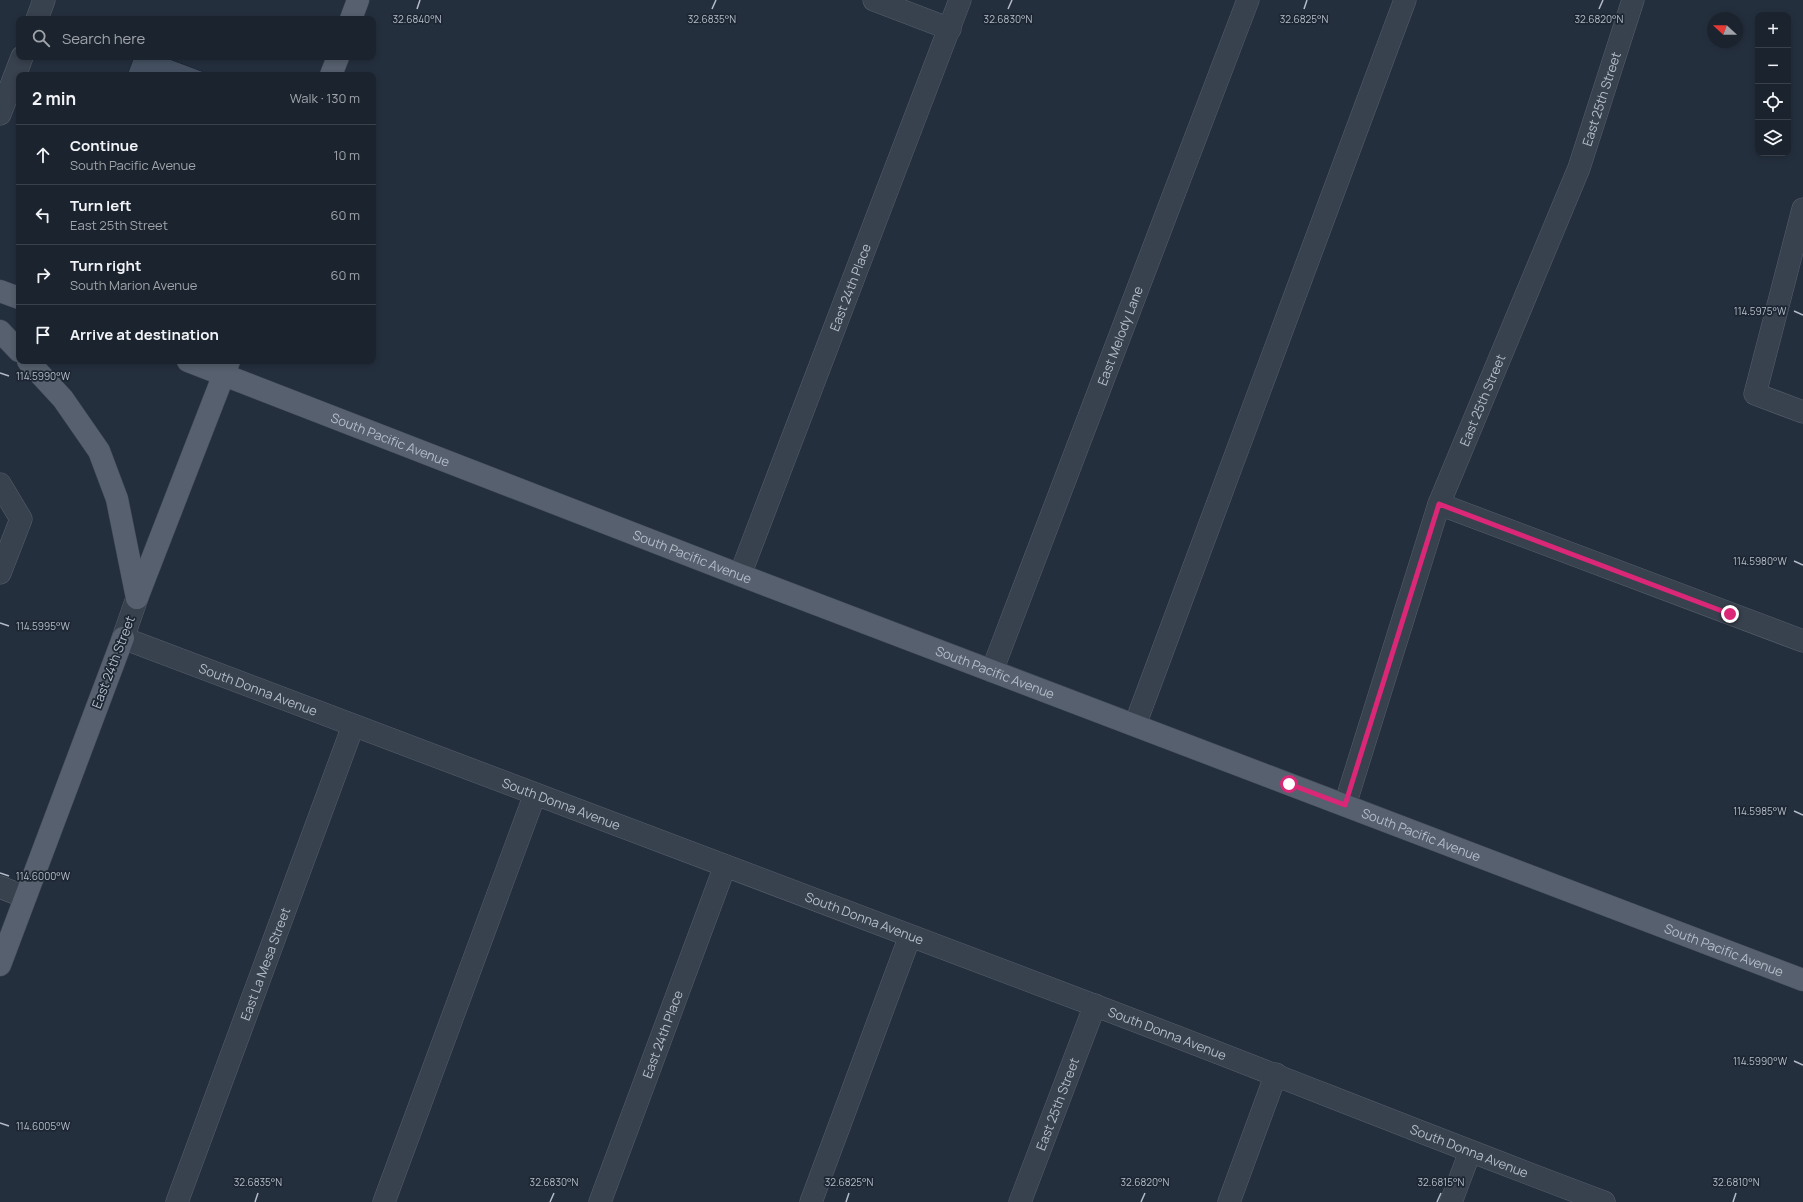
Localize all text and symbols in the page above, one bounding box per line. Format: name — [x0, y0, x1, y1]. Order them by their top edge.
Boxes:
text: 32.6840°N — [392, 12, 442, 26]
text: 32.6835°N — [688, 12, 736, 26]
text: 32.6830°N — [984, 12, 1033, 26]
text: 32.6825°N — [1280, 12, 1328, 26]
text: 32.6820°N — [1575, 12, 1624, 26]
north arrow — [1707, 12, 1743, 48]
map controls — [1755, 12, 1791, 156]
button: + — [1755, 12, 1791, 48]
search box — [16, 16, 376, 60]
icon: search — [30, 27, 52, 49]
text: Search here — [62, 28, 145, 49]
button: − — [1755, 48, 1791, 84]
street label: East 25th Street — [1578, 49, 1625, 148]
button: locate — [1755, 84, 1791, 120]
text: 2 min — [32, 87, 76, 110]
text: Walk · 130 m — [290, 89, 360, 107]
button: layers — [1755, 120, 1791, 156]
text: Continue — [70, 135, 138, 156]
icon: ahead — [32, 144, 54, 166]
text: 10 m — [333, 146, 360, 164]
text: South Pacific Avenue — [70, 156, 196, 174]
text: Turn left — [70, 195, 132, 216]
icon: left — [32, 204, 54, 226]
text: 60 m — [330, 206, 360, 224]
text: East 25th Street — [70, 216, 168, 234]
street label: East 24th Place — [825, 241, 875, 334]
text: Turn right — [70, 255, 141, 276]
icon: right — [32, 264, 54, 286]
text: 60 m — [330, 266, 360, 284]
text: South Marion Avenue — [70, 276, 197, 294]
street label: East Melody Lane — [1093, 283, 1147, 388]
text: 114.5975°W — [1734, 304, 1787, 318]
icon: arrive — [32, 324, 54, 346]
text: Arrive at destination — [70, 324, 219, 345]
street label: East 25th Street — [1455, 351, 1509, 449]
text: 114.5990°W — [16, 369, 71, 383]
street label: South Pacific Avenue — [328, 408, 453, 471]
street label: South Pacific Avenue — [630, 525, 755, 588]
text: 114.5980°W — [1733, 554, 1788, 568]
route end — [1721, 605, 1739, 623]
street label: East 24th Street — [87, 613, 139, 711]
text: 114.5995°W — [16, 619, 71, 633]
street label: South Pacific Avenue — [933, 641, 1058, 703]
street label: South Donna Avenue — [196, 659, 320, 720]
street label: South Donna Avenue — [499, 773, 623, 834]
route start — [1280, 775, 1298, 793]
street label: South Pacific Avenue — [1359, 804, 1484, 866]
text: 114.5985°W — [1733, 804, 1787, 818]
text: 114.6000°W — [16, 869, 71, 883]
street label: South Donna Avenue — [803, 887, 927, 949]
street label: East La Mesa Street — [236, 905, 294, 1023]
street label: South Pacific Avenue — [1662, 919, 1786, 981]
street label: East 24th Place — [638, 987, 687, 1081]
street label: South Donna Avenue — [1106, 1002, 1229, 1064]
text: 114.5990°W — [1733, 1054, 1788, 1068]
street label: East 25th Street — [1032, 1055, 1083, 1153]
text: 114.6005°W — [16, 1119, 71, 1133]
street label: South Donna Avenue — [1408, 1120, 1531, 1182]
text: 32.6835°N — [234, 1175, 282, 1189]
text: 32.6830°N — [530, 1175, 579, 1189]
text: 32.6825°N — [825, 1175, 873, 1189]
text: 32.6820°N — [1121, 1175, 1170, 1189]
text: 32.6815°N — [1418, 1175, 1465, 1189]
text: 32.6810°N — [1712, 1175, 1760, 1189]

